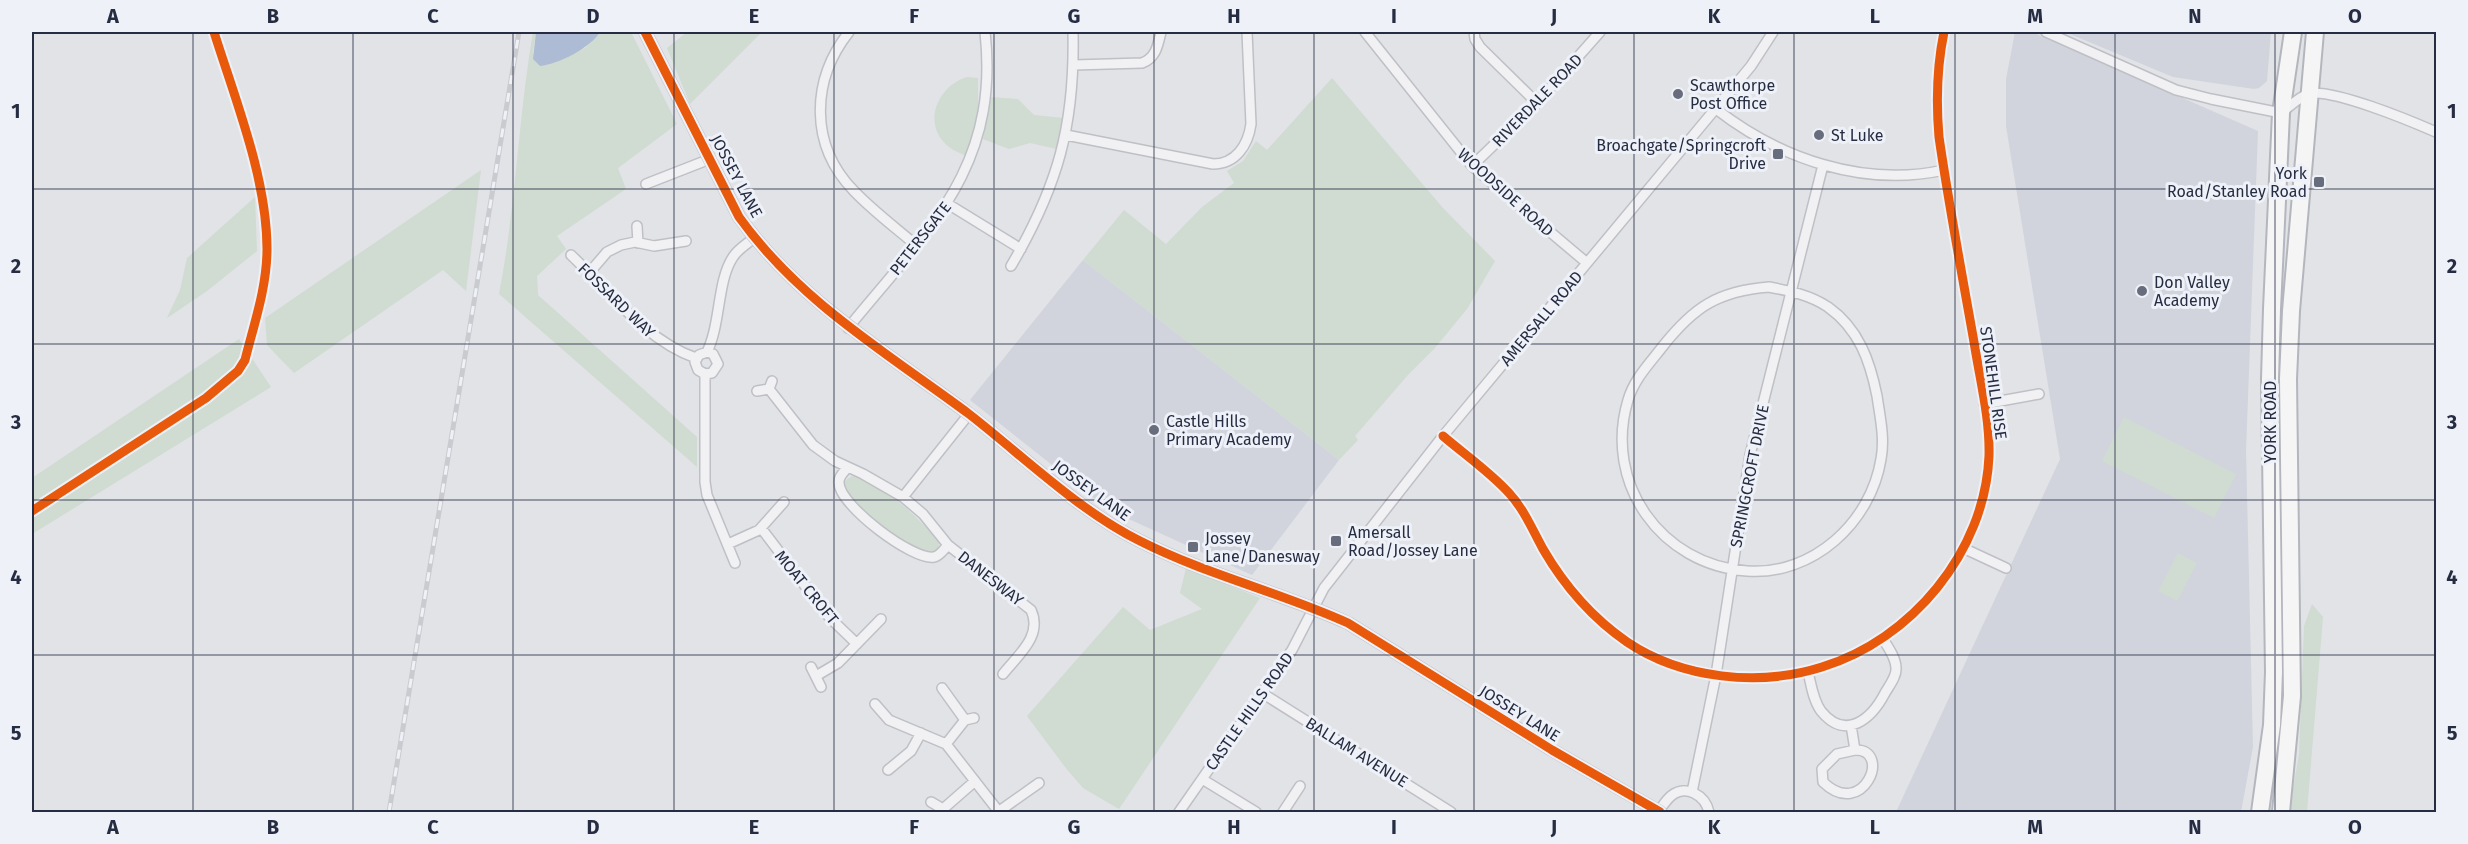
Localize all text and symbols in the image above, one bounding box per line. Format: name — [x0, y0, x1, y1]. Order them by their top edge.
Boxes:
text: A — [106, 4, 120, 28]
text: B — [267, 4, 279, 28]
text: C — [427, 4, 439, 28]
text: D — [586, 4, 600, 28]
text: E — [749, 4, 759, 28]
text: F — [909, 4, 919, 28]
text: G — [1068, 4, 1080, 28]
text: H — [1227, 4, 1241, 28]
text: I — [1391, 4, 1397, 28]
text: J — [1550, 4, 1557, 28]
text: K — [1708, 4, 1721, 28]
text: L — [1870, 4, 1880, 28]
text: M — [2027, 4, 2043, 28]
text: N — [2188, 4, 2202, 28]
text: O — [2348, 4, 2362, 28]
street label: RIVERDALE ROAD — [1488, 50, 1586, 151]
place label: Scawthorpe Post Office — [1690, 76, 1775, 113]
marker: Scawthorpe Post Office — [1671, 87, 1685, 101]
text: 1 — [11, 99, 21, 123]
text: 1 — [2447, 99, 2457, 123]
place label: St Luke — [1831, 126, 1884, 145]
marker: St Luke — [1812, 128, 1826, 142]
street label: JOSSEY LANE — [707, 131, 766, 221]
place label: Broachgate/Springcroft Drive — [1596, 136, 1766, 173]
street label: WOODSIDE ROAD — [1454, 144, 1557, 240]
marker: Broachgate/Springcroft Drive — [1771, 147, 1785, 161]
place label: York Road/Stanley Road — [2167, 164, 2308, 201]
marker: York Road/Stanley Road — [2312, 175, 2326, 189]
street label: PETERSGATE — [886, 198, 955, 279]
text: 2 — [11, 254, 21, 278]
text: 2 — [2447, 254, 2457, 278]
street label: FOSSARD WAY — [574, 259, 659, 342]
street label: AMERSALL ROAD — [1496, 267, 1586, 369]
place label: Don Valley Academy — [2154, 273, 2230, 310]
marker: Don Valley Academy — [2135, 284, 2149, 298]
street label: STONEHILL RISE — [1976, 325, 2011, 441]
street label: YORK ROAD — [2261, 381, 2280, 463]
street label: SPRINGCROFT DRIVE — [1726, 403, 1773, 549]
text: 3 — [10, 410, 21, 434]
text: 3 — [2446, 410, 2457, 434]
place label: Castle Hills Primary Academy — [1166, 412, 1292, 449]
marker: Castle Hills Primary Academy — [1147, 423, 1161, 437]
street label: JOSSEY LANE — [1049, 456, 1134, 525]
place label: Amersall Road/Jossey Lane — [1348, 523, 1478, 560]
place label: Jossey Lane/Danesway — [1205, 529, 1320, 566]
marker: Amersall Road/Jossey Lane — [1329, 534, 1343, 548]
marker: Jossey Lane/Danesway — [1186, 540, 1200, 554]
street label: MOAT CROFT — [771, 546, 843, 629]
street label: DANESWAY — [954, 547, 1027, 610]
text: 4 — [10, 565, 22, 589]
text: 4 — [2446, 565, 2458, 589]
street label: CASTLE HILLS ROAD — [1202, 649, 1297, 774]
street label: JOSSEY LANE — [1476, 681, 1564, 746]
street label: BALLAM AVENUE — [1302, 713, 1411, 792]
text: 5 — [11, 721, 22, 745]
text: 5 — [2447, 721, 2458, 745]
text: A — [106, 815, 120, 839]
text: B — [267, 815, 279, 839]
text: C — [427, 815, 439, 839]
text: D — [586, 815, 600, 839]
text: E — [749, 815, 759, 839]
text: F — [909, 815, 919, 839]
text: G — [1068, 815, 1080, 839]
text: H — [1227, 815, 1241, 839]
text: I — [1391, 815, 1397, 839]
text: J — [1550, 815, 1557, 839]
text: K — [1708, 815, 1721, 839]
text: L — [1870, 815, 1880, 839]
text: M — [2027, 815, 2043, 839]
text: N — [2188, 815, 2202, 839]
text: O — [2348, 815, 2362, 839]

